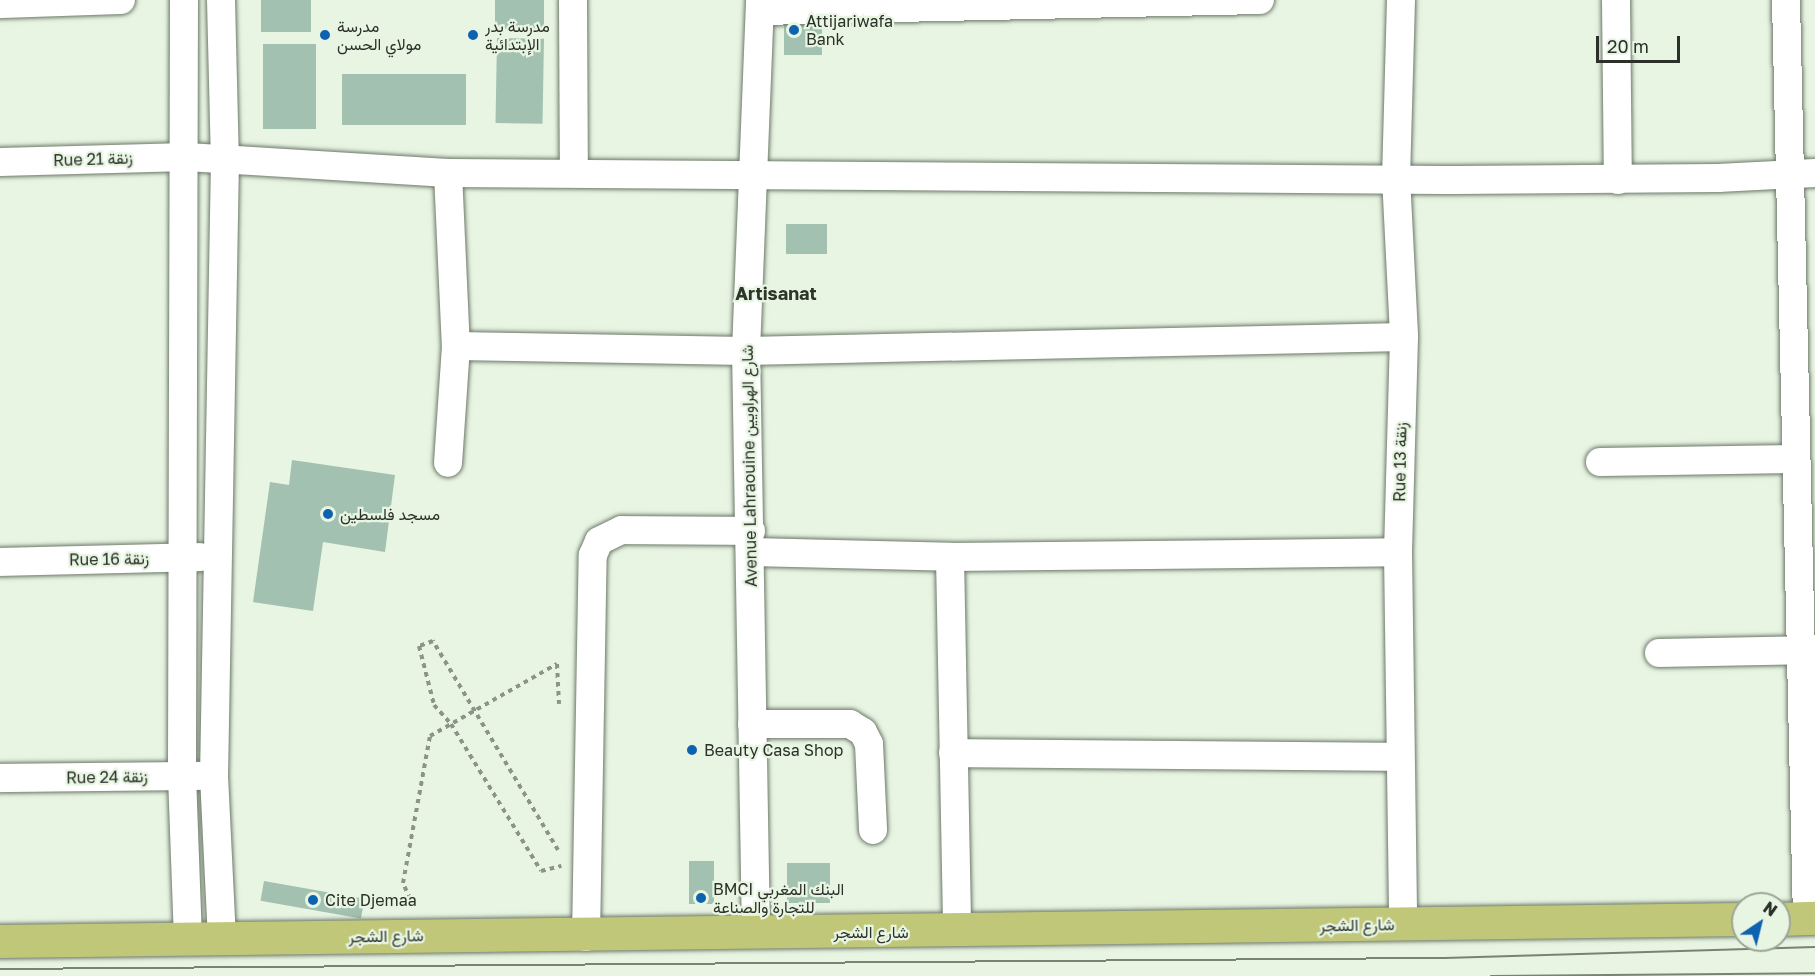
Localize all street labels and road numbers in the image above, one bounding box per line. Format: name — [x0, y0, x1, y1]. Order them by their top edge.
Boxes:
street label: Rue 21 زنقة — [53, 148, 133, 170]
street label: Avenue Lahraouine شارع الهراويين — [737, 345, 761, 587]
street label: Rue 13 زنقة — [1390, 422, 1410, 502]
street label: Rue 16 زنقة — [69, 549, 149, 569]
street label: Rue 24 زنقة — [66, 767, 148, 787]
street label: شارع الشجر — [1319, 915, 1395, 935]
street label: شارع الشجر — [833, 922, 909, 942]
street label: شارع الشجر — [348, 926, 424, 946]

